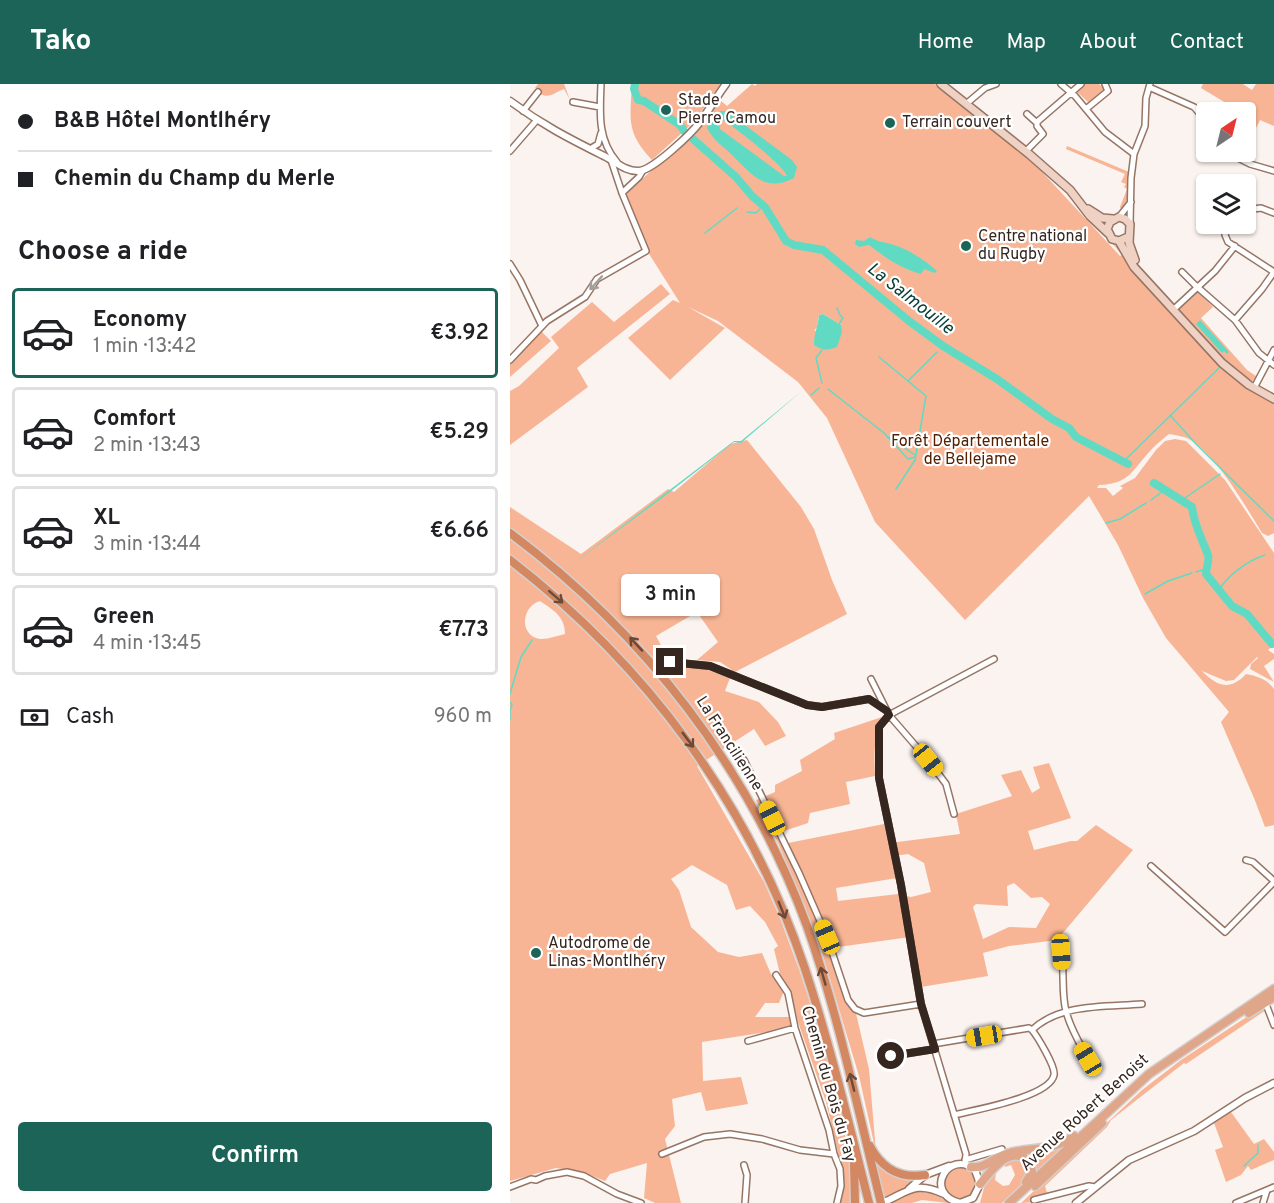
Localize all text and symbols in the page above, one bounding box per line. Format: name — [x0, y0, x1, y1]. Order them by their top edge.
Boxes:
text: Tako — [30, 24, 91, 60]
text: Home — [918, 29, 974, 56]
text: Map — [1007, 29, 1046, 56]
text: About — [1079, 29, 1137, 56]
text: Contact — [1170, 29, 1244, 56]
place label: Stade Pierre Camou — [678, 91, 776, 129]
north arrow — [1196, 102, 1256, 162]
map controls — [1196, 102, 1256, 234]
marker: Stade Pierre Camou — [659, 103, 673, 117]
text: B&B Hôtel Montlhéry — [54, 108, 271, 135]
place label: Terrain couvert — [902, 113, 1012, 133]
marker: Terrain couvert — [883, 116, 897, 130]
text: Chemin du Champ du Merle — [54, 166, 335, 193]
button: layers — [1196, 174, 1256, 234]
place label: Centre national du Rugby — [978, 227, 1087, 265]
text: Choose a ride — [18, 235, 188, 269]
marker: Centre national du Rugby — [959, 239, 973, 253]
water label: La Salmouille — [862, 258, 959, 341]
one-way arrow — [589, 275, 603, 290]
icon: car — [21, 306, 75, 360]
text: Economy — [93, 307, 187, 334]
text: €3.92 — [430, 320, 489, 347]
text: 1 min · 13:42 — [93, 334, 197, 360]
icon: car — [21, 405, 75, 459]
text: Comfort — [93, 406, 176, 433]
text: €5.29 — [430, 419, 489, 446]
park label: Forêt Départementale de Bellejame — [891, 432, 1049, 470]
text: 2 min · 13:43 — [93, 433, 201, 459]
icon: car — [21, 504, 75, 558]
text: XL — [93, 505, 120, 532]
text: €6.66 — [430, 518, 489, 545]
text: 3 min · 13:44 — [93, 532, 201, 558]
callout: 3 min — [620, 575, 720, 617]
text: 3 min — [645, 582, 696, 608]
one-way arrow — [548, 590, 563, 604]
icon: car — [21, 603, 75, 657]
text: Green — [93, 604, 155, 631]
text: €7.73 — [438, 617, 489, 644]
text: 4 min · 13:45 — [93, 631, 202, 657]
one-way arrow — [628, 637, 643, 652]
route end — [656, 648, 683, 675]
street label: La Francilienne — [691, 693, 767, 795]
icon: cash — [18, 701, 51, 734]
text: Cash — [66, 704, 115, 731]
text: 960 m — [434, 704, 492, 730]
one-way arrow — [681, 731, 694, 747]
car — [910, 740, 946, 780]
car — [756, 798, 788, 838]
one-way arrow — [777, 900, 788, 918]
car — [812, 917, 842, 957]
car — [1051, 933, 1071, 971]
place label: Autodrome de Linas-Montlhéry — [548, 934, 665, 972]
marker: Autodrome de Linas-Montlhéry — [529, 946, 543, 960]
one-way arrow — [817, 967, 828, 986]
street label: Chemin du Bois du Fay — [796, 1004, 860, 1164]
car — [965, 1024, 1003, 1048]
car — [1071, 1039, 1105, 1079]
route start — [877, 1042, 904, 1069]
street label: Avenue Robert Benoist — [1017, 1050, 1153, 1176]
one-way arrow — [845, 1072, 857, 1091]
button: Confirm — [18, 1122, 492, 1191]

